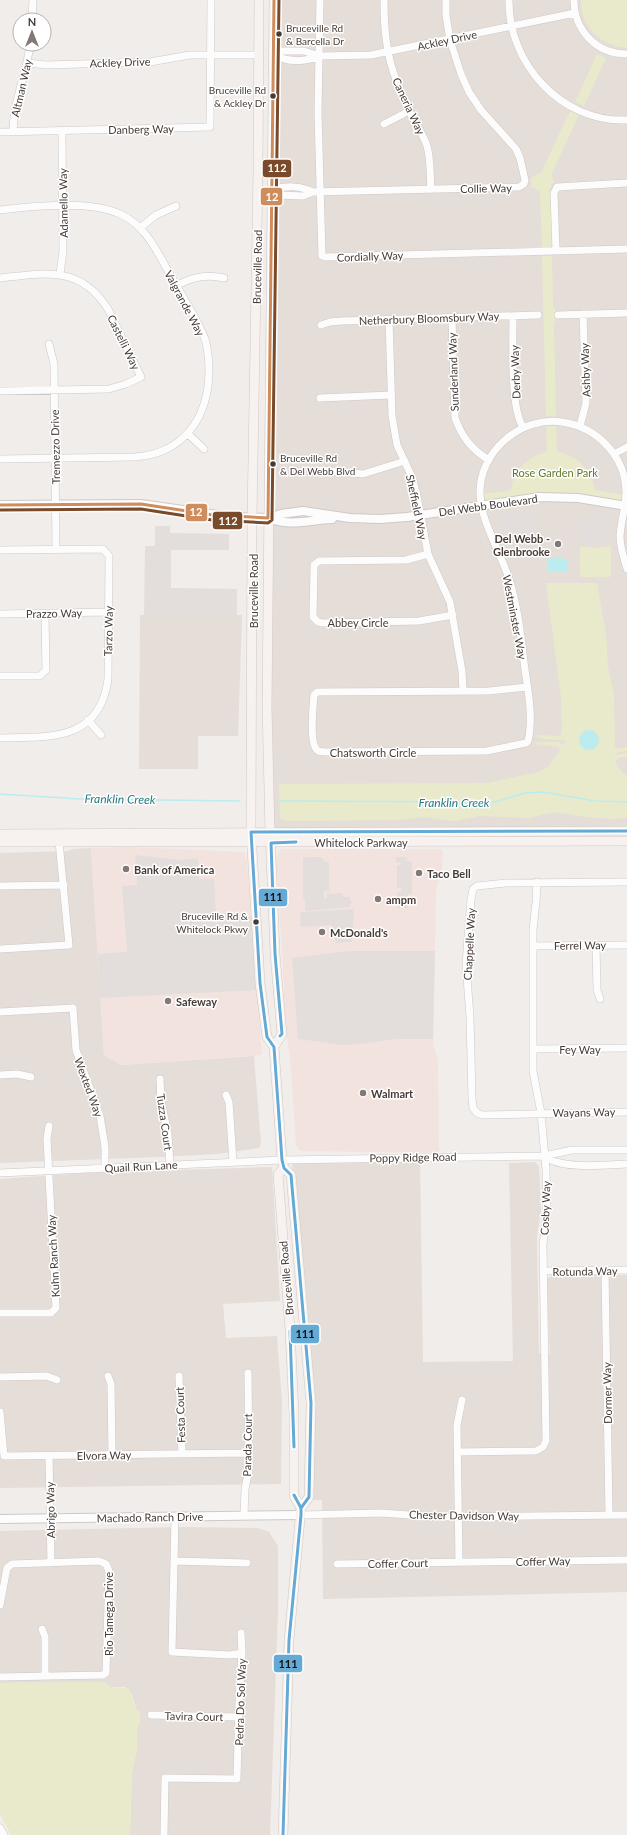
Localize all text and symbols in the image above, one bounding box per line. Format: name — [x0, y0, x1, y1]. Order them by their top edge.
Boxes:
north arrow — [12, 12, 52, 52]
text: N — [28, 15, 36, 28]
place label: Bruceville Rd & Barcella Dr — [286, 22, 344, 47]
street label: Ackley Drive — [416, 27, 478, 53]
marker: Bruceville Rd & Barcella Dr — [274, 29, 284, 39]
street label: Ackley Drive — [89, 54, 151, 70]
street label: Altman Way — [8, 57, 34, 118]
street label: Caneria Way — [390, 75, 428, 137]
place label: Bruceville Rd & Ackley Dr — [209, 84, 266, 109]
marker: Bruceville Rd & Ackley Dr — [268, 91, 278, 101]
street label: Danberg Way — [108, 122, 174, 136]
line badge: 112 — [262, 159, 292, 178]
text: 112 — [267, 161, 287, 174]
street label: Adamello Way — [56, 168, 70, 238]
street label: Collie Way — [460, 181, 512, 195]
line badge: 12 — [260, 187, 283, 206]
text: 12 — [266, 190, 278, 203]
street label: Bruceville Road — [250, 230, 264, 304]
street label: Cordially Way — [337, 248, 404, 264]
street label: Valgrande Way — [162, 268, 208, 338]
street label: Netherbury Bloomsbury Way — [359, 309, 500, 327]
street label: Castelli Way — [105, 312, 143, 372]
street label: Sunderland Way — [445, 332, 461, 412]
street label: Ashby Way — [578, 342, 592, 397]
street label: Derby Way — [508, 344, 522, 399]
street label: Tremezzo Drive — [48, 409, 62, 485]
place label: Bruceville Rd & Del Webb Blvd — [280, 452, 355, 477]
marker: Bruceville Rd & Del Webb Blvd — [268, 459, 278, 469]
park label: Rose Garden Park — [512, 466, 598, 479]
street label: Sheffield Way — [404, 473, 430, 541]
street label: Del Webb Boulevard — [438, 492, 538, 518]
line badge: 12 — [185, 503, 208, 522]
text: 12 — [190, 505, 202, 518]
line badge: 112 — [212, 511, 243, 530]
text: 112 — [218, 514, 238, 527]
place label: Del Webb - Glenbrooke — [493, 532, 550, 558]
marker: Del Webb - Glenbrooke — [553, 539, 563, 549]
street label: Bruceville Road — [247, 554, 260, 628]
street label: Westminster Way — [500, 574, 530, 661]
street label: Tarzo Way — [101, 605, 115, 656]
street label: Prazzo Way — [26, 606, 83, 620]
street label: Abbey Circle — [327, 616, 389, 629]
street label: Chatsworth Circle — [330, 746, 417, 759]
water label: Franklin Creek — [84, 791, 156, 807]
water label: Franklin Creek — [419, 795, 490, 810]
street label: Whitelock Parkway — [314, 836, 408, 849]
place label: Bank of America — [134, 863, 214, 876]
marker: Bank of America — [121, 864, 131, 874]
place label: Taco Bell — [427, 867, 471, 880]
marker: Taco Bell — [414, 868, 424, 878]
line badge: 111 — [258, 888, 288, 907]
text: 111 — [263, 890, 283, 903]
place label: ampm — [386, 893, 416, 906]
marker: ampm — [373, 894, 383, 904]
street label: Chappelle Way — [461, 907, 477, 981]
place label: Bruceville Rd & Whitelock Pkwy — [176, 910, 249, 935]
marker: Bruceville Rd & Whitelock Pkwy — [251, 917, 261, 927]
place label: McDonald's — [330, 926, 388, 939]
marker: McDonald's — [317, 927, 327, 937]
street label: Ferrel Way — [554, 938, 607, 952]
place label: Safeway — [176, 995, 217, 1008]
marker: Safeway — [163, 996, 173, 1006]
street label: Fey Way — [559, 1043, 601, 1056]
street label: Wexted Way — [72, 1055, 106, 1119]
place label: Walmart — [371, 1087, 414, 1100]
marker: Walmart — [358, 1088, 368, 1098]
street label: Tuzza Court — [155, 1093, 175, 1151]
street label: Wayans Way — [553, 1105, 616, 1119]
street label: Poppy Ridge Road — [369, 1150, 457, 1164]
street label: Quail Run Lane — [104, 1158, 178, 1174]
street label: Cosby Way — [538, 1180, 552, 1235]
street label: Kuhn Ranch Way — [44, 1214, 62, 1298]
street label: Bruceville Road — [276, 1240, 296, 1316]
street label: Rotunda Way — [552, 1264, 618, 1278]
line badge: 111 — [290, 1324, 320, 1344]
text: 111 — [295, 1327, 315, 1340]
street label: Dormer Way — [600, 1362, 614, 1424]
street label: Festa Court — [173, 1387, 187, 1443]
street label: Parada Court — [240, 1413, 254, 1477]
street label: Elvora Way — [77, 1448, 132, 1462]
street label: Abrigo Way — [43, 1481, 57, 1538]
street label: Chester Davidson Way — [409, 1508, 519, 1522]
street label: Machado Ranch Drive — [97, 1510, 204, 1524]
street label: Coffer Way — [516, 1554, 571, 1568]
street label: Coffer Court — [368, 1556, 428, 1570]
street label: Rio Tamega Drive — [102, 1572, 115, 1656]
line badge: 111 — [273, 1654, 303, 1673]
text: 111 — [278, 1657, 298, 1670]
street label: Pedra Do Sol Way — [232, 1658, 248, 1746]
street label: Tavira Court — [165, 1709, 223, 1723]

